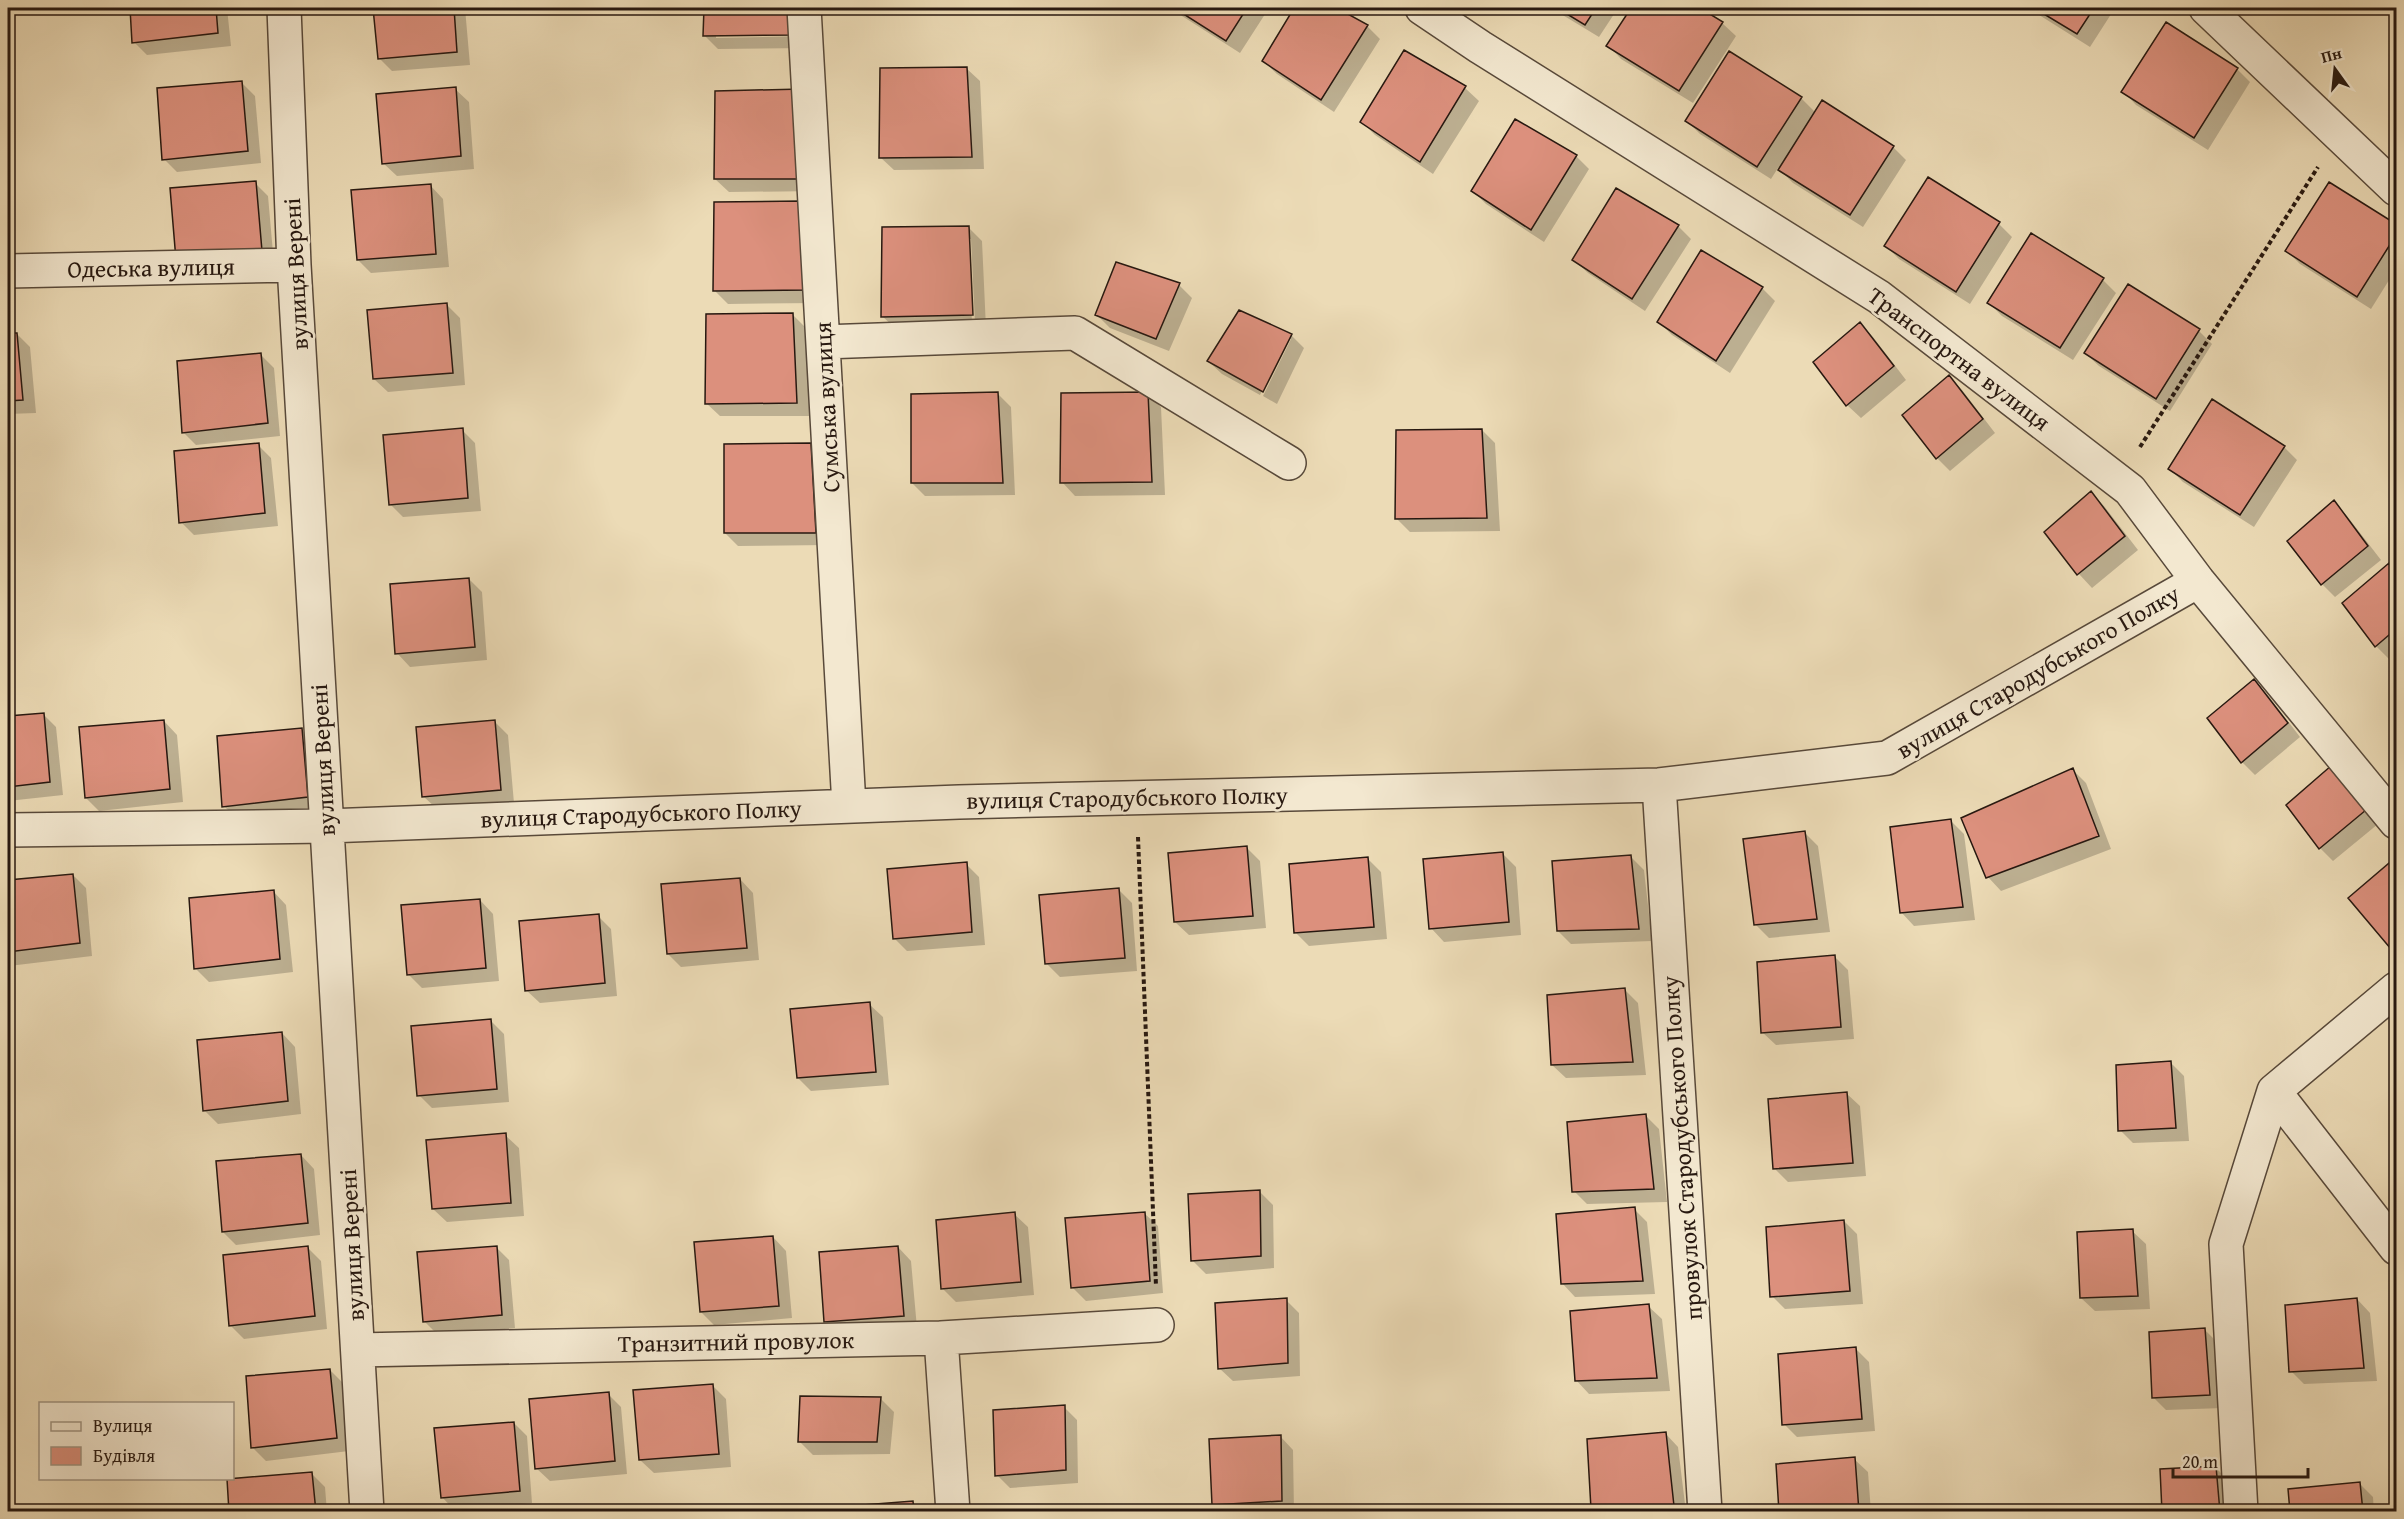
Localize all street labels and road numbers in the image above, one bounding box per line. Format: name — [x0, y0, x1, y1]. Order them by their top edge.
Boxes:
street label: вулиця Верені — [274, 197, 317, 351]
street label: Одеська вулиця — [67, 249, 235, 286]
street label: Транспортна вулиця — [1861, 278, 2058, 439]
street label: Сумська вулиця — [805, 321, 848, 493]
street label: вулиця Стародубського Полку — [1890, 576, 2186, 767]
street label: вулиця Верені — [301, 683, 344, 837]
street label: вулиця Стародубського Полку — [966, 777, 1288, 818]
street label: вулиця Стародубського Полку — [480, 790, 802, 837]
street label: провулок Стародубського Полку — [1652, 975, 1711, 1321]
street label: вулиця Верені — [330, 1168, 373, 1322]
street label: Транзитний провулок — [617, 1322, 855, 1361]

